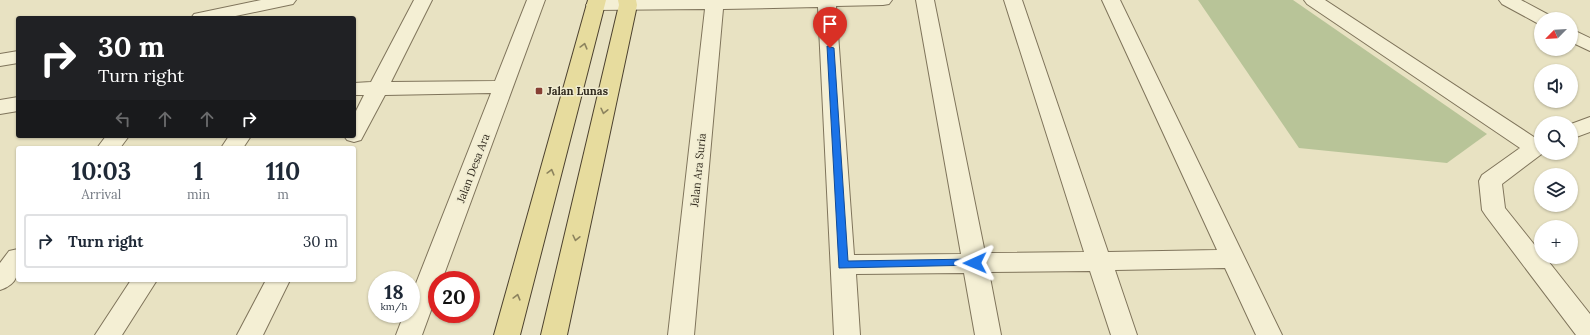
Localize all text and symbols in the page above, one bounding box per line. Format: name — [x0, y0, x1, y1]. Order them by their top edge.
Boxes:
pin — [813, 7.0, 847, 48]
north arrow — [1534, 12, 1578, 56]
map controls — [1534, 12, 1578, 264]
icon: arrive — [819, 13, 841, 35]
text: 30 m — [98, 29, 165, 65]
icon: right — [32, 32, 84, 84]
one-way arrow — [579, 43, 588, 50]
text: Turn right — [98, 64, 184, 87]
button: sound — [1534, 64, 1578, 108]
place label: Jalan Lunas — [547, 84, 608, 98]
marker: Jalan Lunas — [534, 86, 544, 96]
one-way arrow — [600, 107, 609, 114]
icon: left — [112, 108, 134, 130]
icon: ahead — [154, 108, 176, 130]
icon: ahead — [196, 108, 218, 130]
icon: right — [238, 108, 260, 130]
button: search — [1534, 116, 1578, 160]
street label: Jalan Desa Ara — [453, 131, 493, 205]
street label: Jalan Ara Suria — [687, 132, 709, 209]
text: 10:03 — [72, 156, 131, 187]
text: 1 — [194, 156, 203, 187]
text: 110 — [266, 156, 300, 187]
one-way arrow — [546, 168, 554, 175]
button: layers — [1534, 168, 1578, 212]
text: Arrival — [82, 186, 121, 203]
text: min — [187, 186, 210, 203]
text: m — [277, 186, 289, 203]
button: + — [1534, 220, 1578, 264]
icon: right — [34, 230, 56, 252]
text: Turn right — [68, 232, 144, 251]
text: 30 m — [303, 232, 338, 251]
one-way arrow — [572, 235, 580, 241]
position arrow — [954, 242, 996, 284]
speed limit sign: 20 — [428, 271, 480, 323]
text: 18 — [384, 279, 404, 304]
one-way arrow — [513, 294, 521, 301]
text: km/h — [380, 300, 408, 313]

